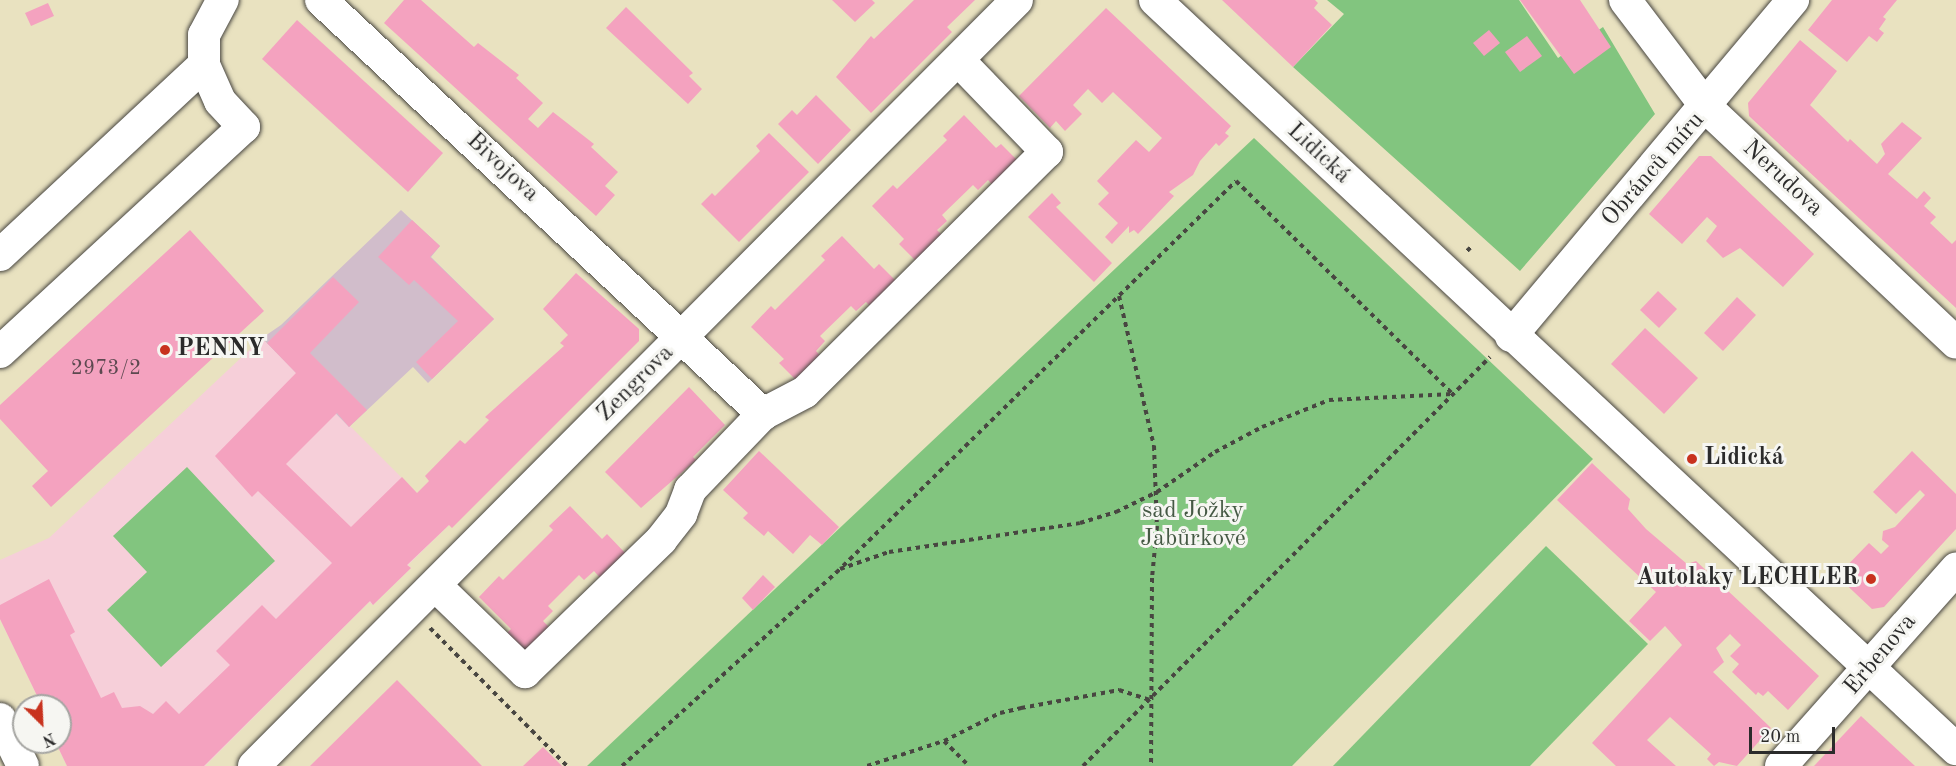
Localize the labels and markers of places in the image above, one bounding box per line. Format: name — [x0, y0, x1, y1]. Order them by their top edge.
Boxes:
place label: PENNY — [177, 336, 265, 364]
marker: PENNY — [158, 343, 172, 357]
place label: Lidická — [1704, 445, 1784, 473]
marker: Lidická — [1685, 452, 1699, 466]
place label: Autolaky LECHLER — [1636, 565, 1859, 593]
marker: Autolaky LECHLER — [1864, 572, 1878, 586]

